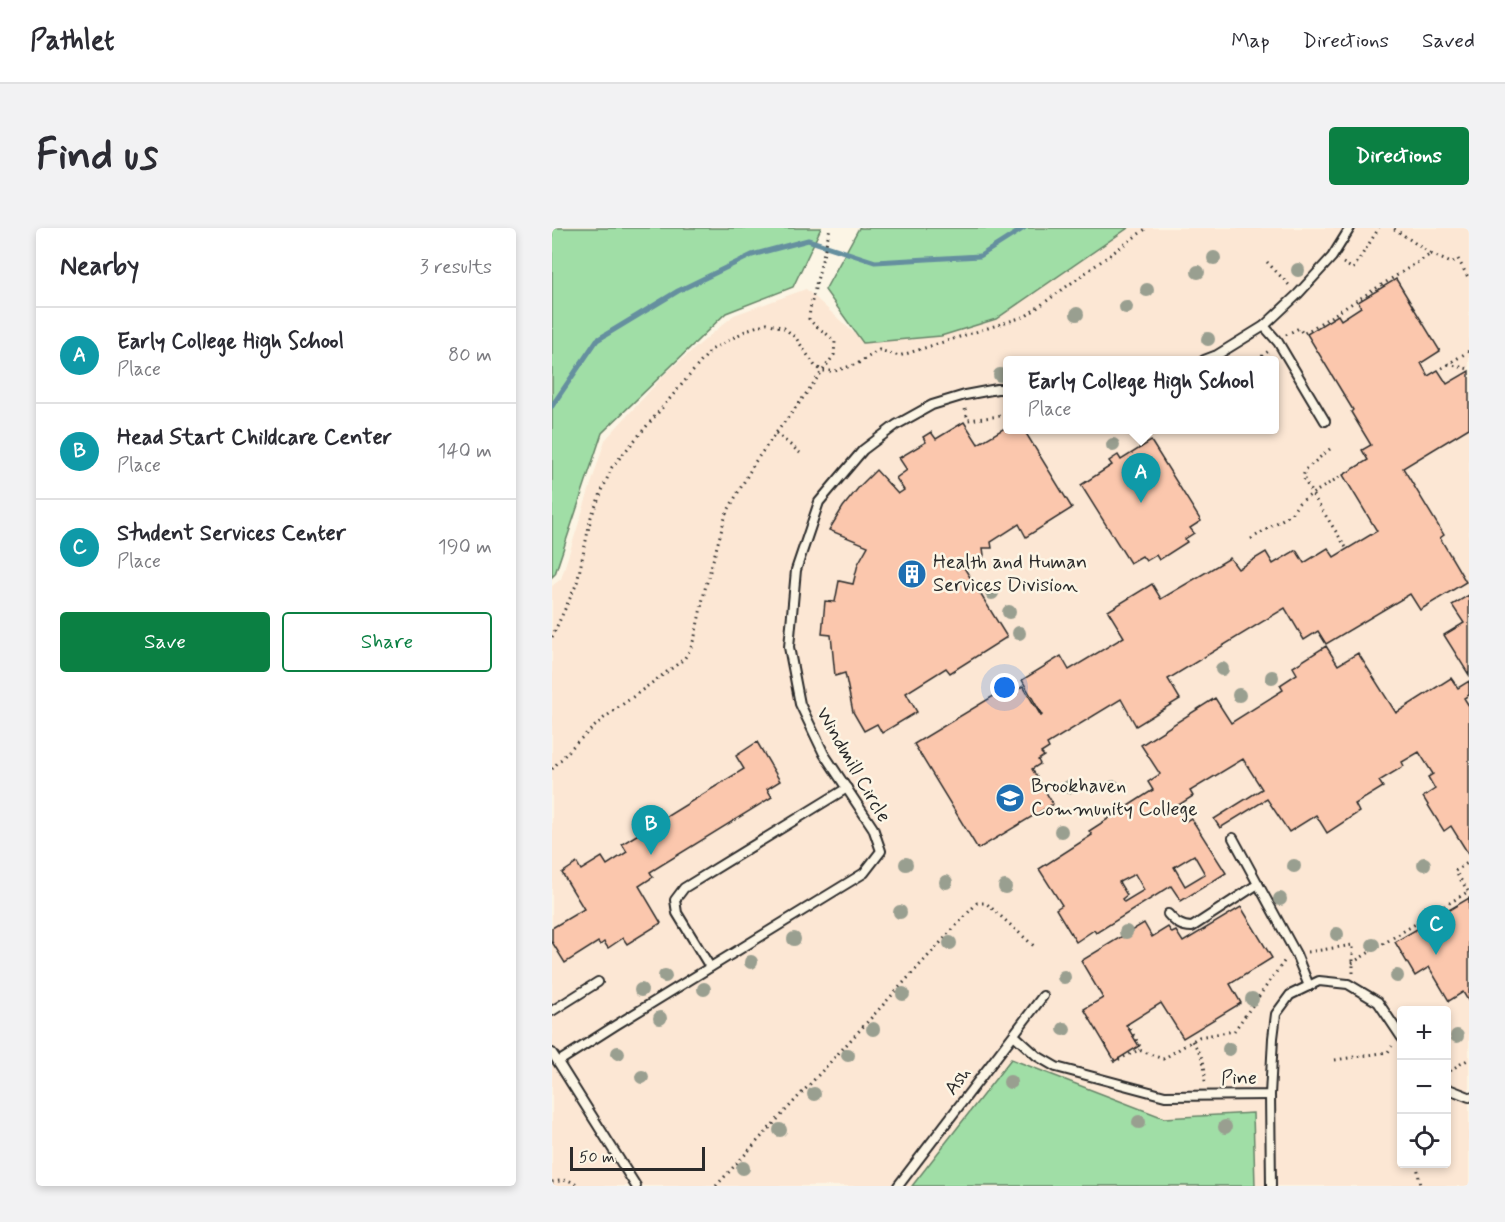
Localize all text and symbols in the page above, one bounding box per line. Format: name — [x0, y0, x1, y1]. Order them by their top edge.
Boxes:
text: Pathlet — [30, 23, 114, 60]
text: Map — [1231, 27, 1270, 55]
text: Directions — [1303, 27, 1389, 55]
text: Saved — [1422, 27, 1475, 55]
button: Directions — [1329, 127, 1469, 185]
text: Find us — [36, 129, 158, 184]
text: Nearby — [60, 250, 139, 284]
text: 3 results — [420, 254, 492, 281]
text: Early College High School — [117, 328, 344, 356]
text: A — [73, 342, 86, 369]
text: 80 m — [448, 342, 492, 369]
text: Place — [117, 356, 161, 383]
popup — [1003, 356, 1279, 434]
text: Early College High School — [1028, 368, 1255, 396]
text: Place — [1028, 396, 1072, 423]
text: Head Start Childcare Center — [117, 424, 392, 452]
text: B — [73, 438, 86, 465]
text: 140 m — [438, 438, 492, 465]
text: Place — [117, 452, 161, 479]
pin: A — [1122, 454, 1160, 503]
text: Student Services Center — [117, 520, 346, 548]
text: C — [72, 534, 87, 561]
text: 190 m — [438, 534, 492, 561]
text: Place — [117, 548, 161, 575]
place label: Health and Human Services Division — [933, 549, 1087, 599]
building icon: Health and Human Services Division — [896, 558, 928, 590]
button: Save — [60, 612, 270, 672]
button: Share — [282, 612, 492, 672]
your location — [990, 673, 1019, 702]
street label: Windmill Circle — [809, 703, 897, 827]
place label: Brookhaven Community College — [1031, 773, 1198, 823]
school or university icon: Brookhaven Community College — [994, 782, 1026, 814]
pin: B — [632, 806, 670, 855]
pin: C — [1416, 906, 1456, 955]
map controls — [1397, 1006, 1451, 1168]
button: + — [1397, 1006, 1451, 1060]
button: − — [1397, 1060, 1451, 1114]
street label: Ash — [938, 1061, 978, 1101]
street label: Pine — [1221, 1065, 1257, 1092]
button: locate — [1397, 1114, 1451, 1168]
scale bar — [570, 1144, 705, 1172]
text: 50 m — [579, 1147, 615, 1168]

